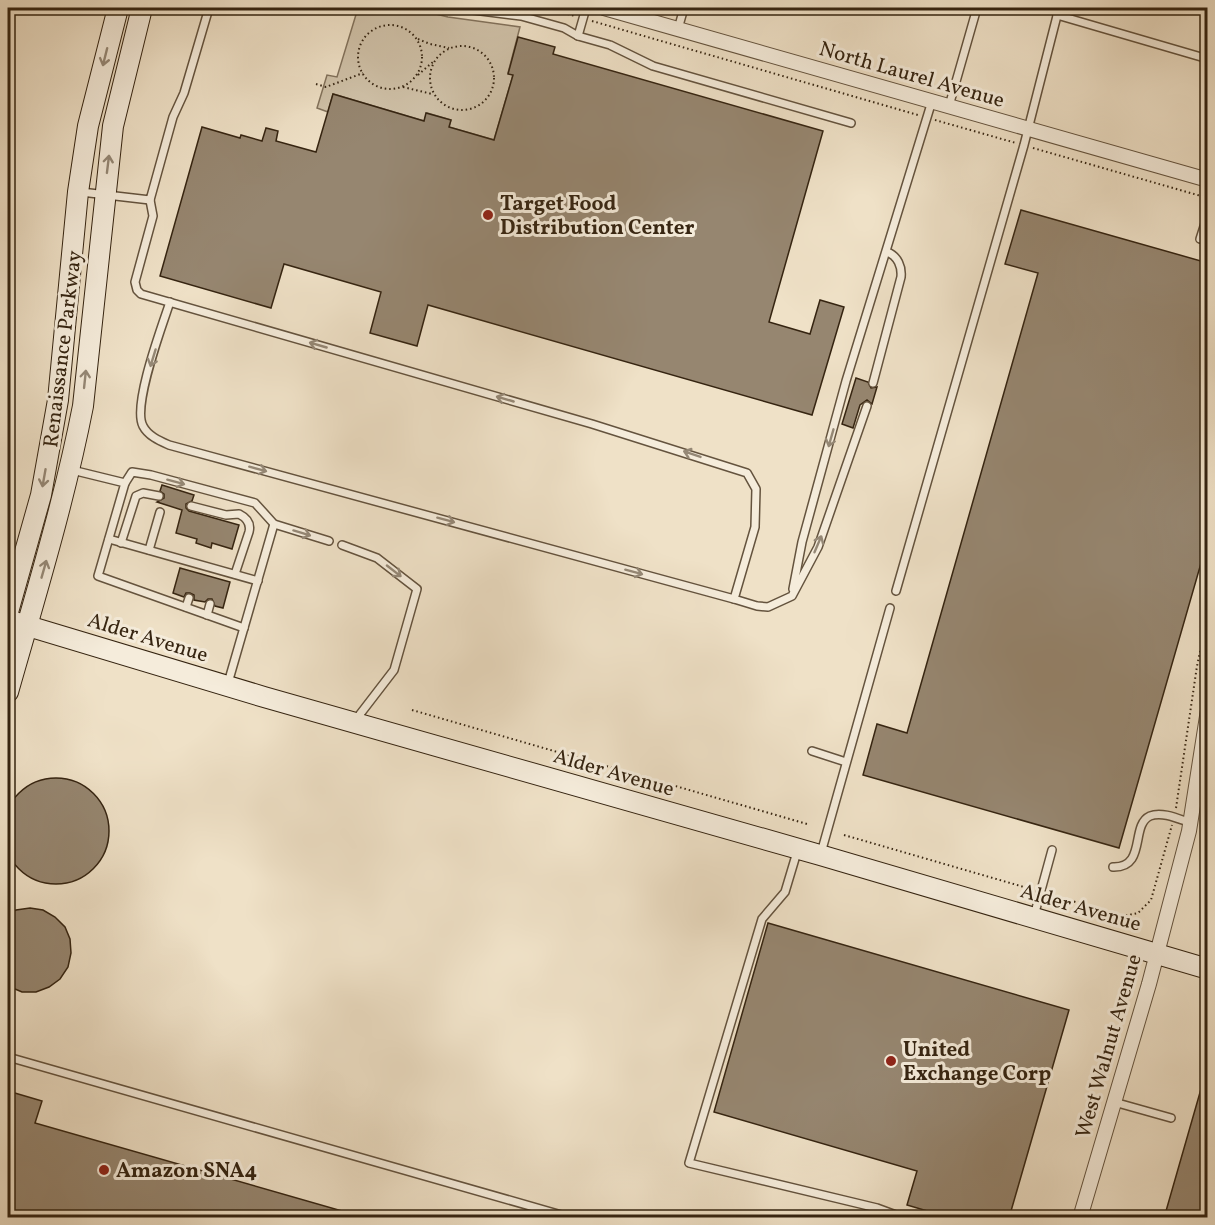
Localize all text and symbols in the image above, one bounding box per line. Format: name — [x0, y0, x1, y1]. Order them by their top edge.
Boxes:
street label: North Laurel Avenue — [815, 35, 1008, 116]
one-way arrow — [98, 47, 110, 66]
one-way arrow — [103, 155, 114, 175]
place label: Target Food Distribution Center — [500, 190, 694, 243]
marker: Target Food Distribution Center — [481, 208, 495, 222]
street label: Renaissance Parkway — [37, 248, 90, 449]
one-way arrow — [309, 339, 328, 350]
one-way arrow — [147, 348, 158, 367]
one-way arrow — [80, 369, 91, 389]
one-way arrow — [496, 393, 515, 404]
one-way arrow — [824, 428, 836, 447]
one-way arrow — [683, 448, 702, 459]
one-way arrow — [248, 464, 267, 475]
one-way arrow — [38, 467, 49, 487]
one-way arrow — [166, 477, 185, 488]
one-way arrow — [436, 515, 455, 527]
one-way arrow — [292, 528, 311, 539]
one-way arrow — [813, 535, 824, 554]
one-way arrow — [39, 560, 50, 579]
one-way arrow — [385, 565, 401, 577]
one-way arrow — [624, 567, 643, 578]
street label: Alder Avenue — [84, 606, 211, 671]
street label: Alder Avenue — [550, 742, 677, 805]
street label: Alder Avenue — [1017, 877, 1144, 940]
street label: West Walnut Avenue — [1069, 951, 1150, 1142]
place label: United Exchange Corp — [903, 1036, 1051, 1089]
marker: United Exchange Corp — [884, 1054, 898, 1068]
place label: Amazon SNA4 — [116, 1157, 257, 1186]
marker: Amazon SNA4 — [97, 1163, 111, 1177]

